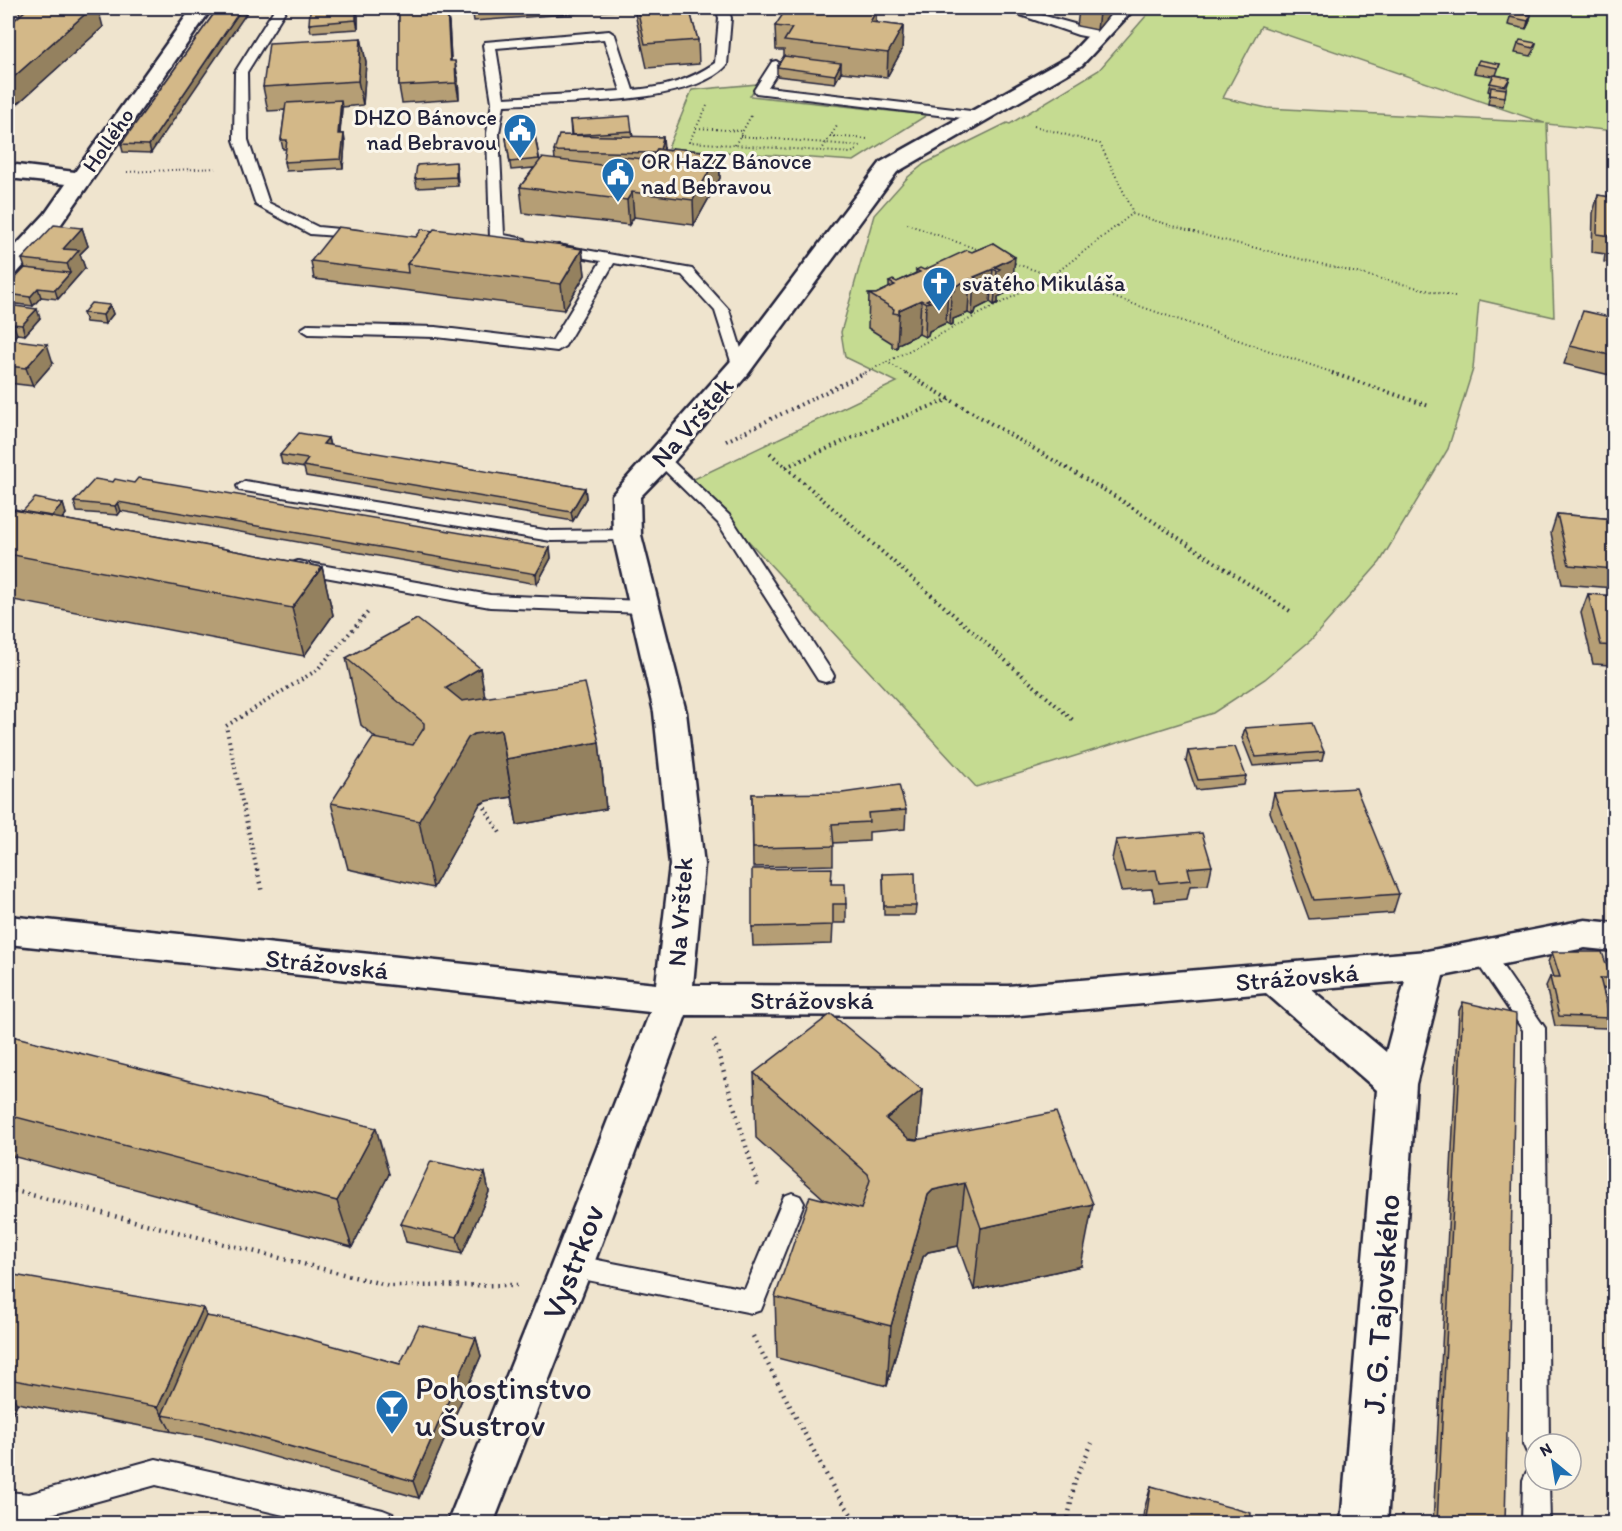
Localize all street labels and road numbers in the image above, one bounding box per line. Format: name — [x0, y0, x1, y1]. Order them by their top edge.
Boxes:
street label: Hollého — [76, 103, 140, 177]
street label: Na Vrštek — [644, 370, 740, 474]
street label: Na Vrštek — [660, 856, 700, 968]
street label: Strážovská — [264, 942, 391, 986]
street label: Strážovská — [1234, 956, 1360, 998]
street label: Strážovská — [750, 984, 874, 1016]
street label: J. G. Tajovského — [1354, 1193, 1408, 1415]
street label: Vystrkov — [534, 1199, 612, 1325]

